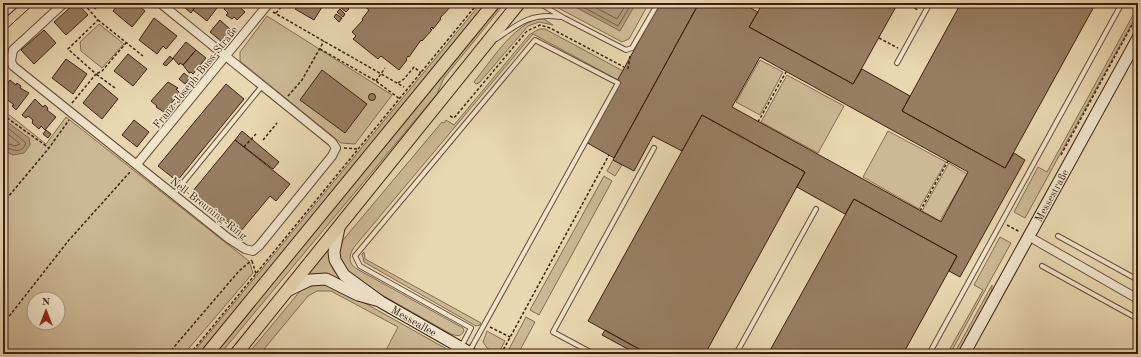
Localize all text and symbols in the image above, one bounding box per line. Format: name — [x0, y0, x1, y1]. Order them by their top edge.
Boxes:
street label: Franz-Joseph-Buss-Straße — [152, 25, 241, 131]
street label: Messestraße — [1034, 168, 1072, 224]
street label: Nell-Breuning-Ring — [168, 176, 249, 243]
north arrow — [26, 291, 66, 331]
text: N — [42, 297, 51, 308]
street label: Messeallee — [389, 305, 438, 340]

